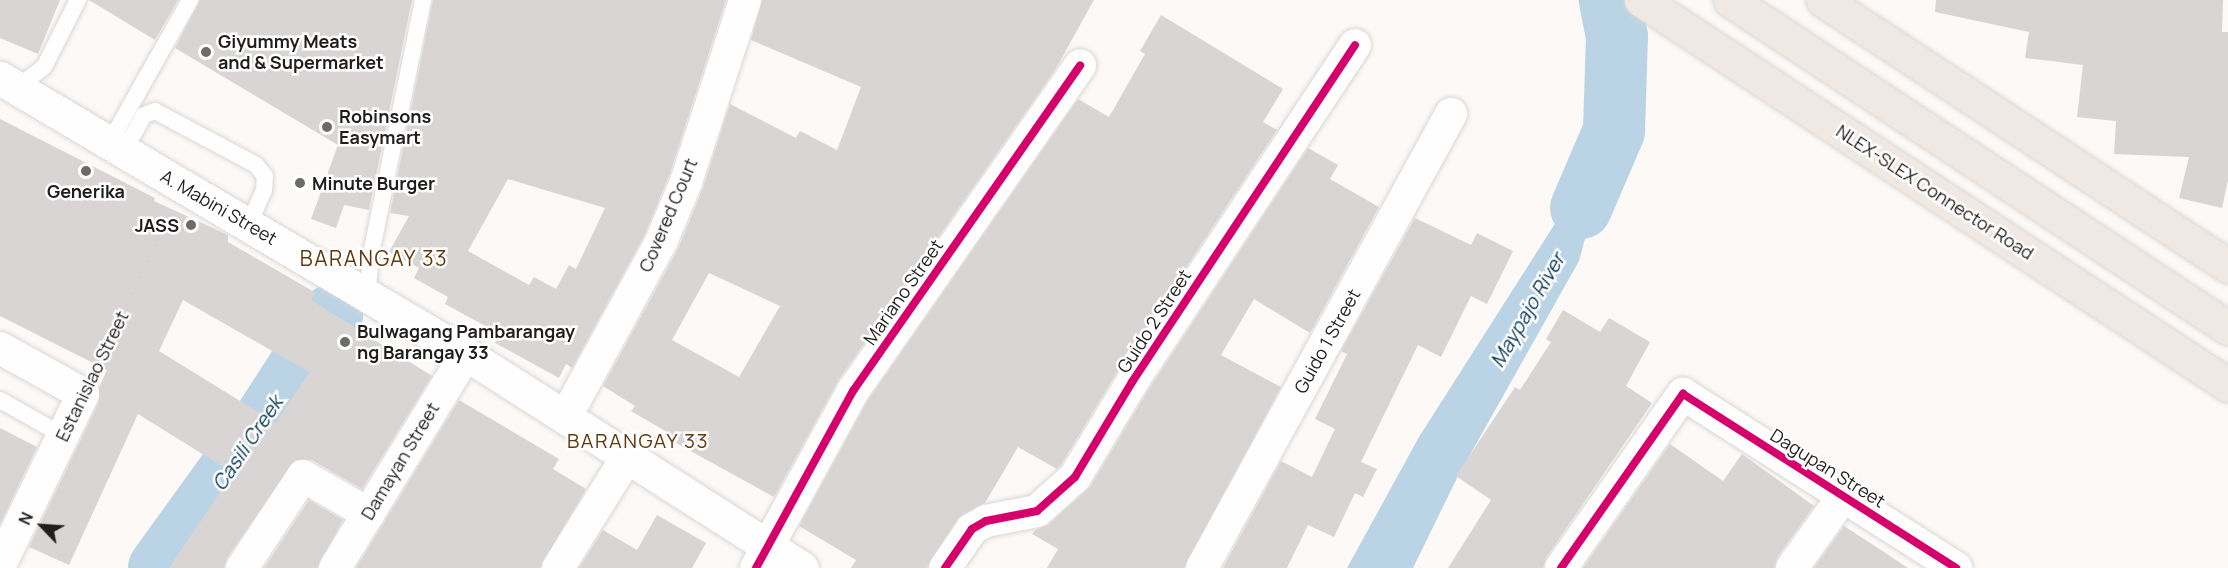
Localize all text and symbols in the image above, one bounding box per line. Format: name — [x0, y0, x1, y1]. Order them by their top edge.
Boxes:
place label: Giyummy Meats and & Supermarket — [218, 31, 384, 74]
marker: Giyummy Meats and & Supermarket — [199, 45, 213, 59]
place label: Robinsons Easymart — [339, 106, 431, 148]
marker: Robinsons Easymart — [320, 120, 334, 134]
street label: NLEX-SLEX Connector Road — [1832, 120, 2038, 264]
street label: Covered Court — [634, 155, 702, 275]
marker: Generika — [79, 164, 93, 178]
street label: A. Mabini Street — [157, 165, 281, 249]
place label: Minute Burger — [312, 172, 435, 194]
marker: Minute Burger — [293, 176, 307, 190]
place label: Generika — [47, 180, 125, 202]
place label: JASS — [135, 214, 179, 236]
marker: JASS — [184, 218, 198, 232]
street label: Mariano Street — [859, 235, 947, 349]
district label: BARANGAY 33 — [299, 245, 449, 271]
water label: Maypajo River — [1485, 249, 1569, 371]
street label: Guido 2 Street — [1112, 265, 1196, 377]
street label: Guido 1 Street — [1289, 285, 1365, 397]
street label: Estanislao Street — [51, 307, 133, 445]
place label: Bulwagang Pambarangay ng Barangay 33 — [357, 321, 575, 364]
marker: Bulwagang Pambarangay ng Barangay 33 — [338, 335, 352, 349]
water label: Casili Creek — [207, 391, 287, 495]
street label: Damayan Street — [356, 398, 444, 524]
street label: Dagupan Street — [1767, 424, 1889, 512]
district label: BARANGAY 33 — [567, 428, 709, 452]
north arrow — [12, 496, 72, 556]
text: N — [13, 509, 38, 528]

